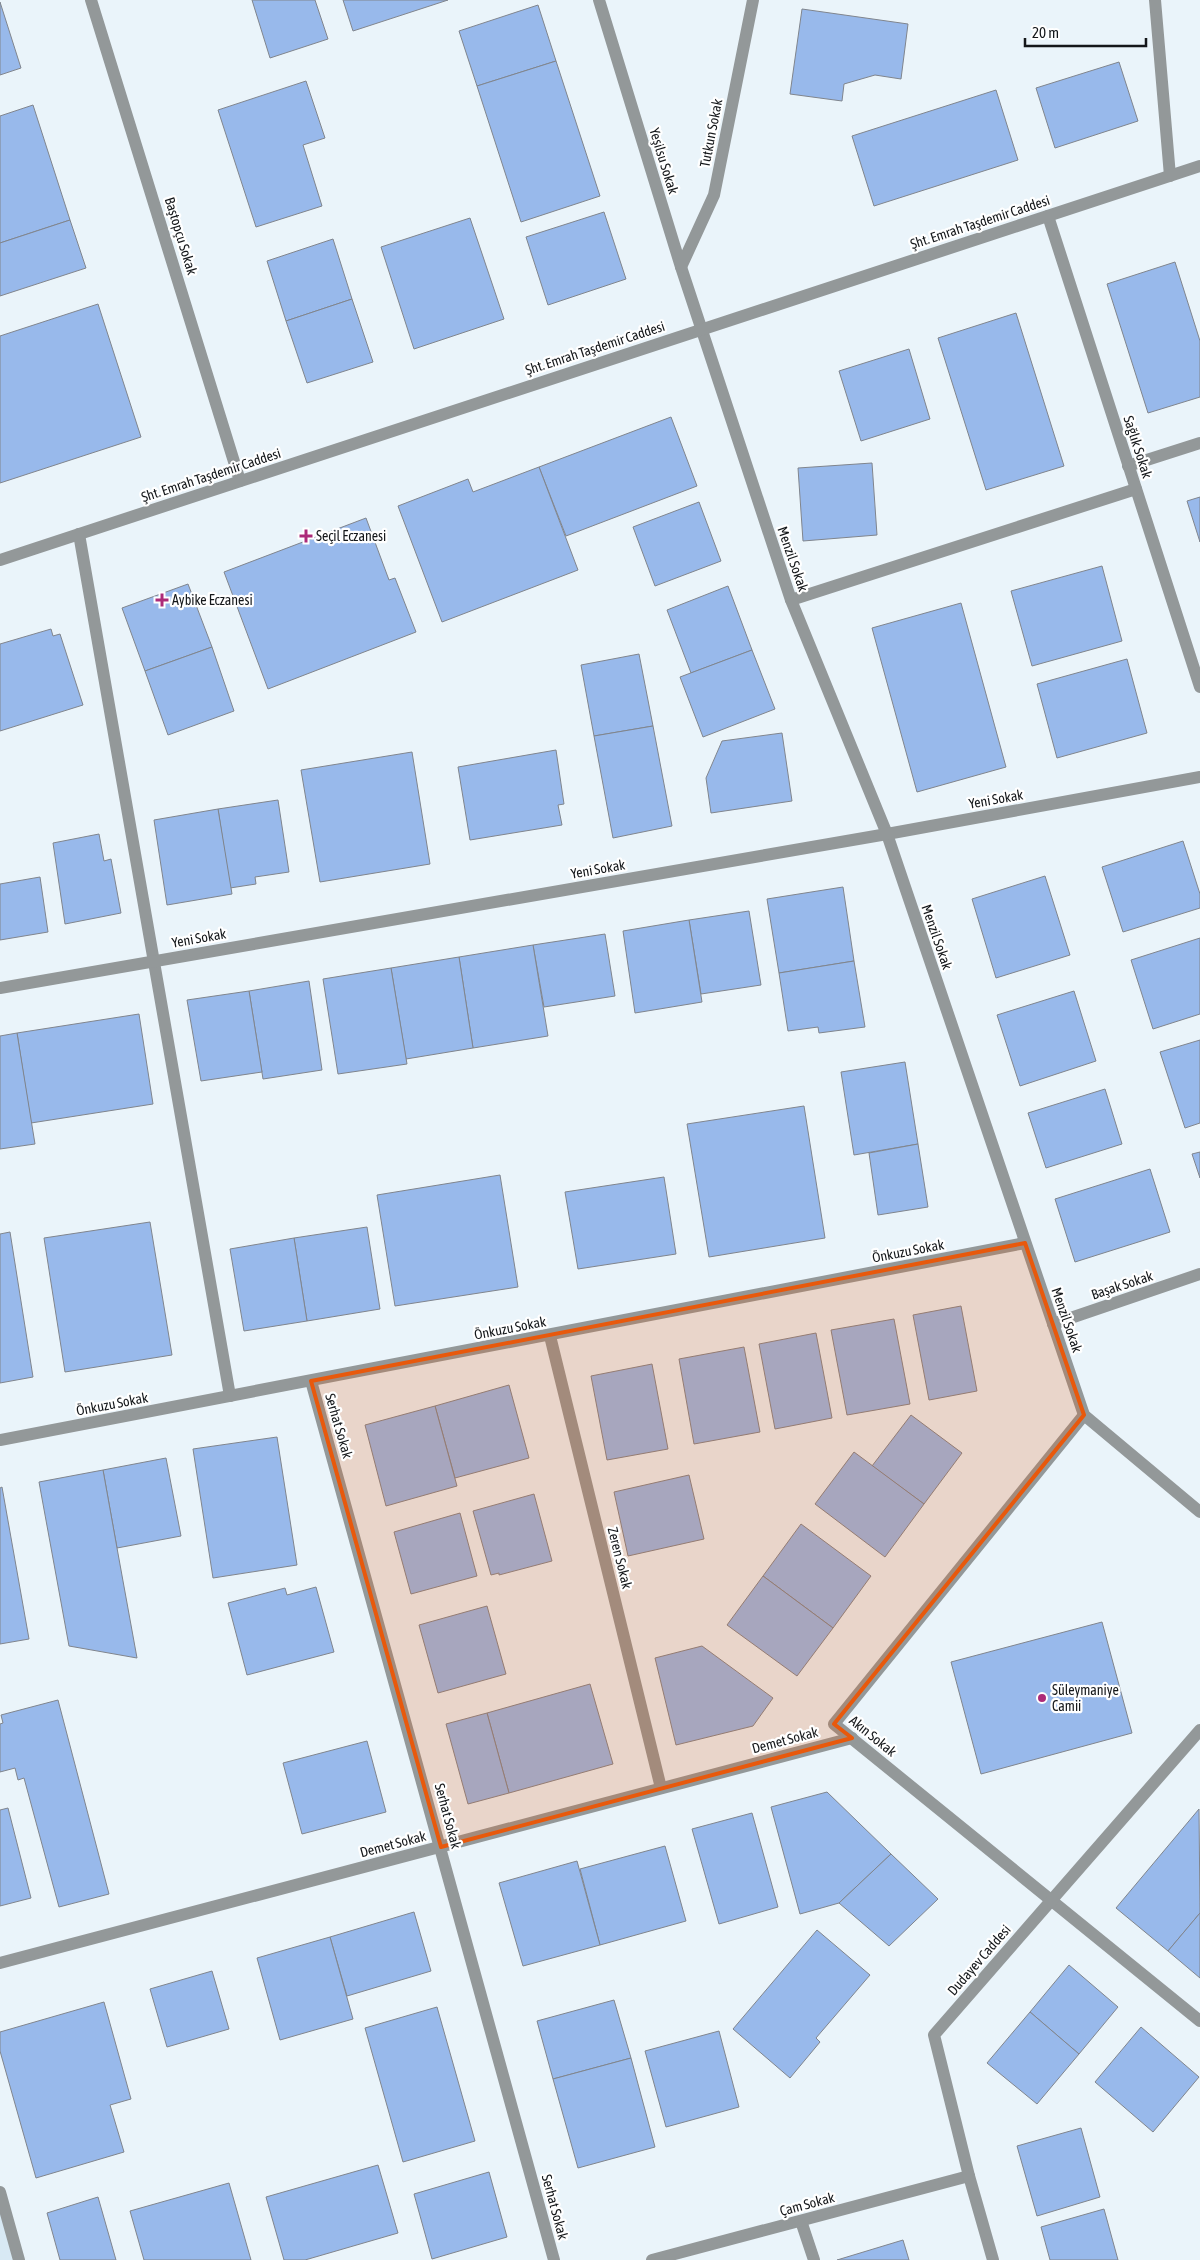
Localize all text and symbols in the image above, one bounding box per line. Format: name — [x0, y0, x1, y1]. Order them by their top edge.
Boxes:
scale bar — [1025, 15, 1146, 47]
text: 20 m — [1032, 24, 1059, 41]
street label: Tutkun Sokak — [697, 98, 725, 168]
street label: Yeşilsu Sokak — [646, 126, 682, 196]
street label: Şht. Emrah Taşdemir Caddesi — [908, 192, 1052, 252]
street label: Baştopçu Sokak — [162, 195, 200, 277]
street label: Şht. Emrah Taşdemir Caddesi — [523, 318, 667, 378]
street label: Sağlık Sokak — [1120, 414, 1156, 480]
street label: Şht. Emrah Taşdemir Caddesi — [139, 445, 283, 505]
street label: Menzil Sokak — [774, 524, 812, 594]
place label: Seçil Eczanesi — [316, 528, 386, 544]
marker: Seçil Eczanesi — [300, 530, 312, 542]
place label: Aybike Eczanesi — [172, 592, 253, 608]
marker: Aybike Eczanesi — [156, 594, 168, 606]
street label: Yeni Sokak — [968, 786, 1024, 812]
street label: Yeni Sokak — [570, 856, 626, 882]
street label: Menzil Sokak — [918, 902, 956, 972]
street label: Yeni Sokak — [171, 925, 227, 951]
street label: Önkuzu Sokak — [871, 1236, 945, 1266]
street label: Başak Sokak — [1089, 1268, 1155, 1302]
street label: Menzil Sokak — [1048, 1285, 1086, 1355]
street label: Önkuzu Sokak — [473, 1313, 547, 1343]
street label: Önkuzu Sokak — [75, 1389, 149, 1419]
street label: Serhat Sokak — [322, 1392, 356, 1460]
street label: Zeren Sokak — [605, 1525, 635, 1591]
place label: Süleymaniye Camii — [1052, 1682, 1119, 1714]
marker: Süleymaniye Camii — [1036, 1692, 1048, 1704]
street label: Akın Sokak — [846, 1712, 900, 1760]
street label: Demet Sokak — [750, 1723, 820, 1757]
street label: Serhat Sokak — [432, 1782, 464, 1850]
street label: Demet Sokak — [358, 1827, 428, 1861]
street label: Dudayev Caddesi — [944, 1922, 1014, 1998]
street label: Serhat Sokak — [539, 2173, 571, 2241]
street label: Çam Sokak — [778, 2189, 836, 2219]

